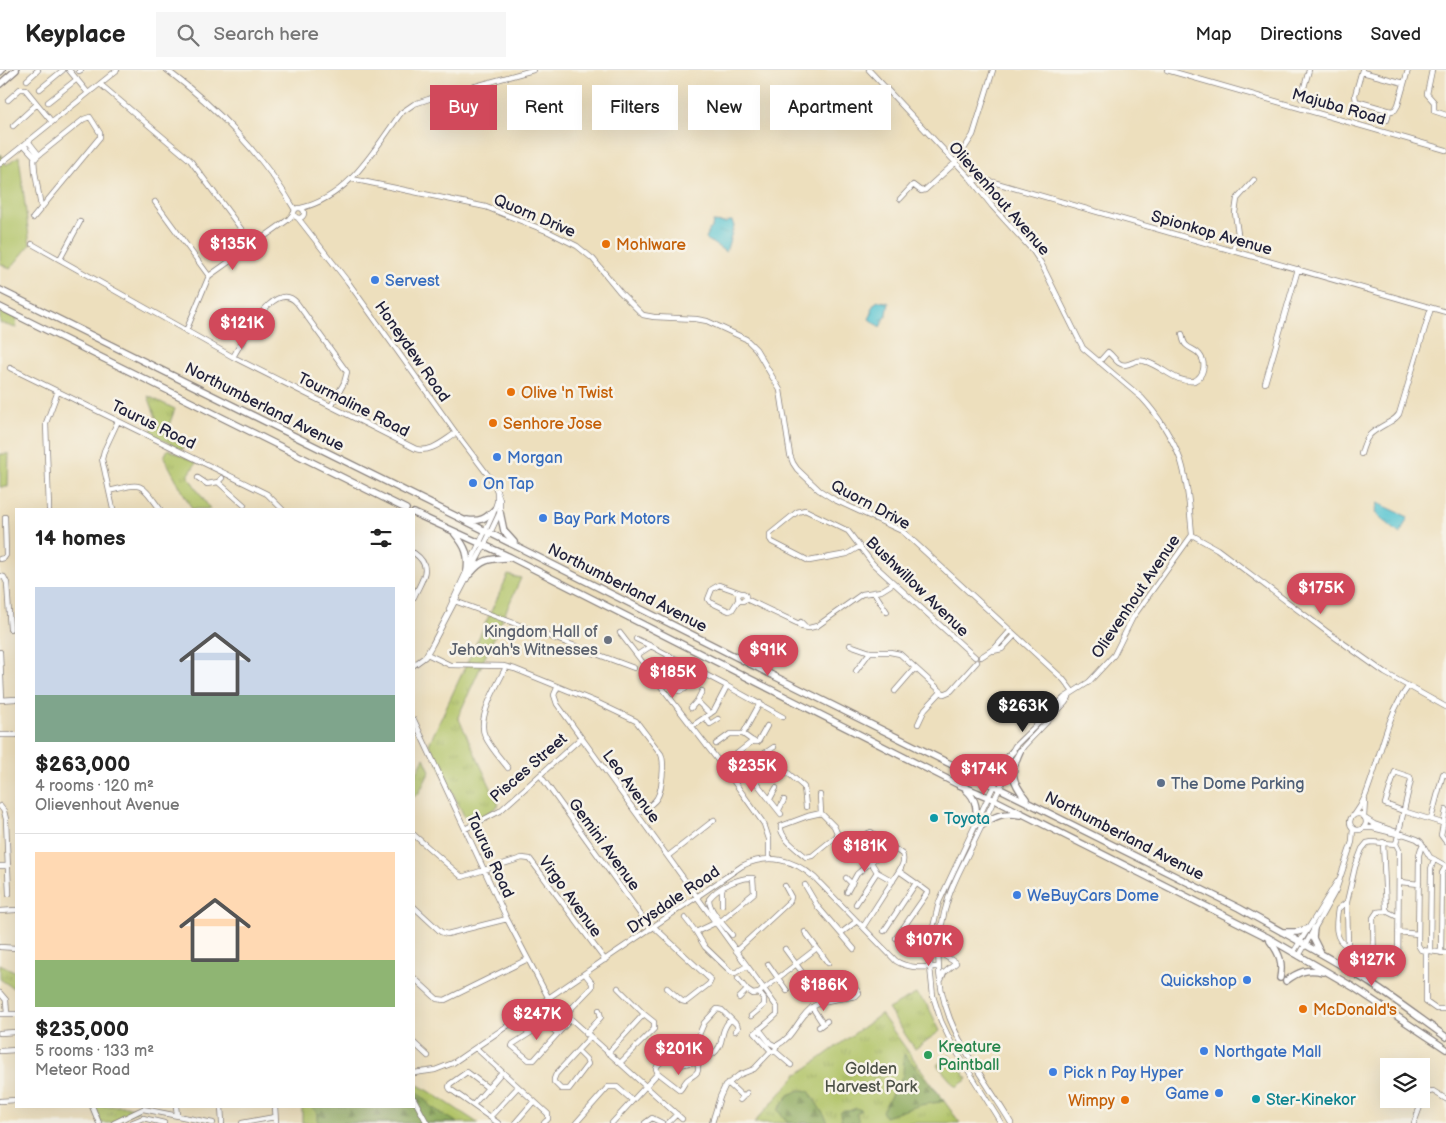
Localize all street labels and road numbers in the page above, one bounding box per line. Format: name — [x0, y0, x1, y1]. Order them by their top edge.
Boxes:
street label: Majuba Road — [1290, 85, 1388, 130]
street label: Olievenhout Avenue — [944, 138, 1054, 260]
street label: Quorn Drive — [491, 191, 579, 242]
street label: Spionkop Avenue — [1149, 207, 1275, 260]
street label: Honeydew Road — [370, 298, 453, 406]
street label: Northumberland Avenue — [182, 359, 348, 456]
street label: Tourmaline Road — [294, 369, 412, 442]
street label: Taurus Road — [108, 397, 199, 454]
street label: Quorn Drive — [827, 476, 914, 534]
street label: Olievenhout Avenue — [1088, 531, 1185, 662]
street label: Bushwillow Avenue — [862, 533, 973, 641]
street label: Northumberland Avenue — [545, 540, 711, 637]
street label: Pisces Street — [487, 730, 571, 807]
street label: Leo Avenue — [598, 747, 664, 827]
street label: Northumberland Avenue — [1042, 788, 1208, 885]
street label: Gemini Avenue — [564, 795, 644, 895]
street label: Taurus Road — [462, 810, 518, 901]
street label: Virgo Avenue — [534, 853, 606, 941]
street label: Drysdale Road — [624, 862, 724, 938]

